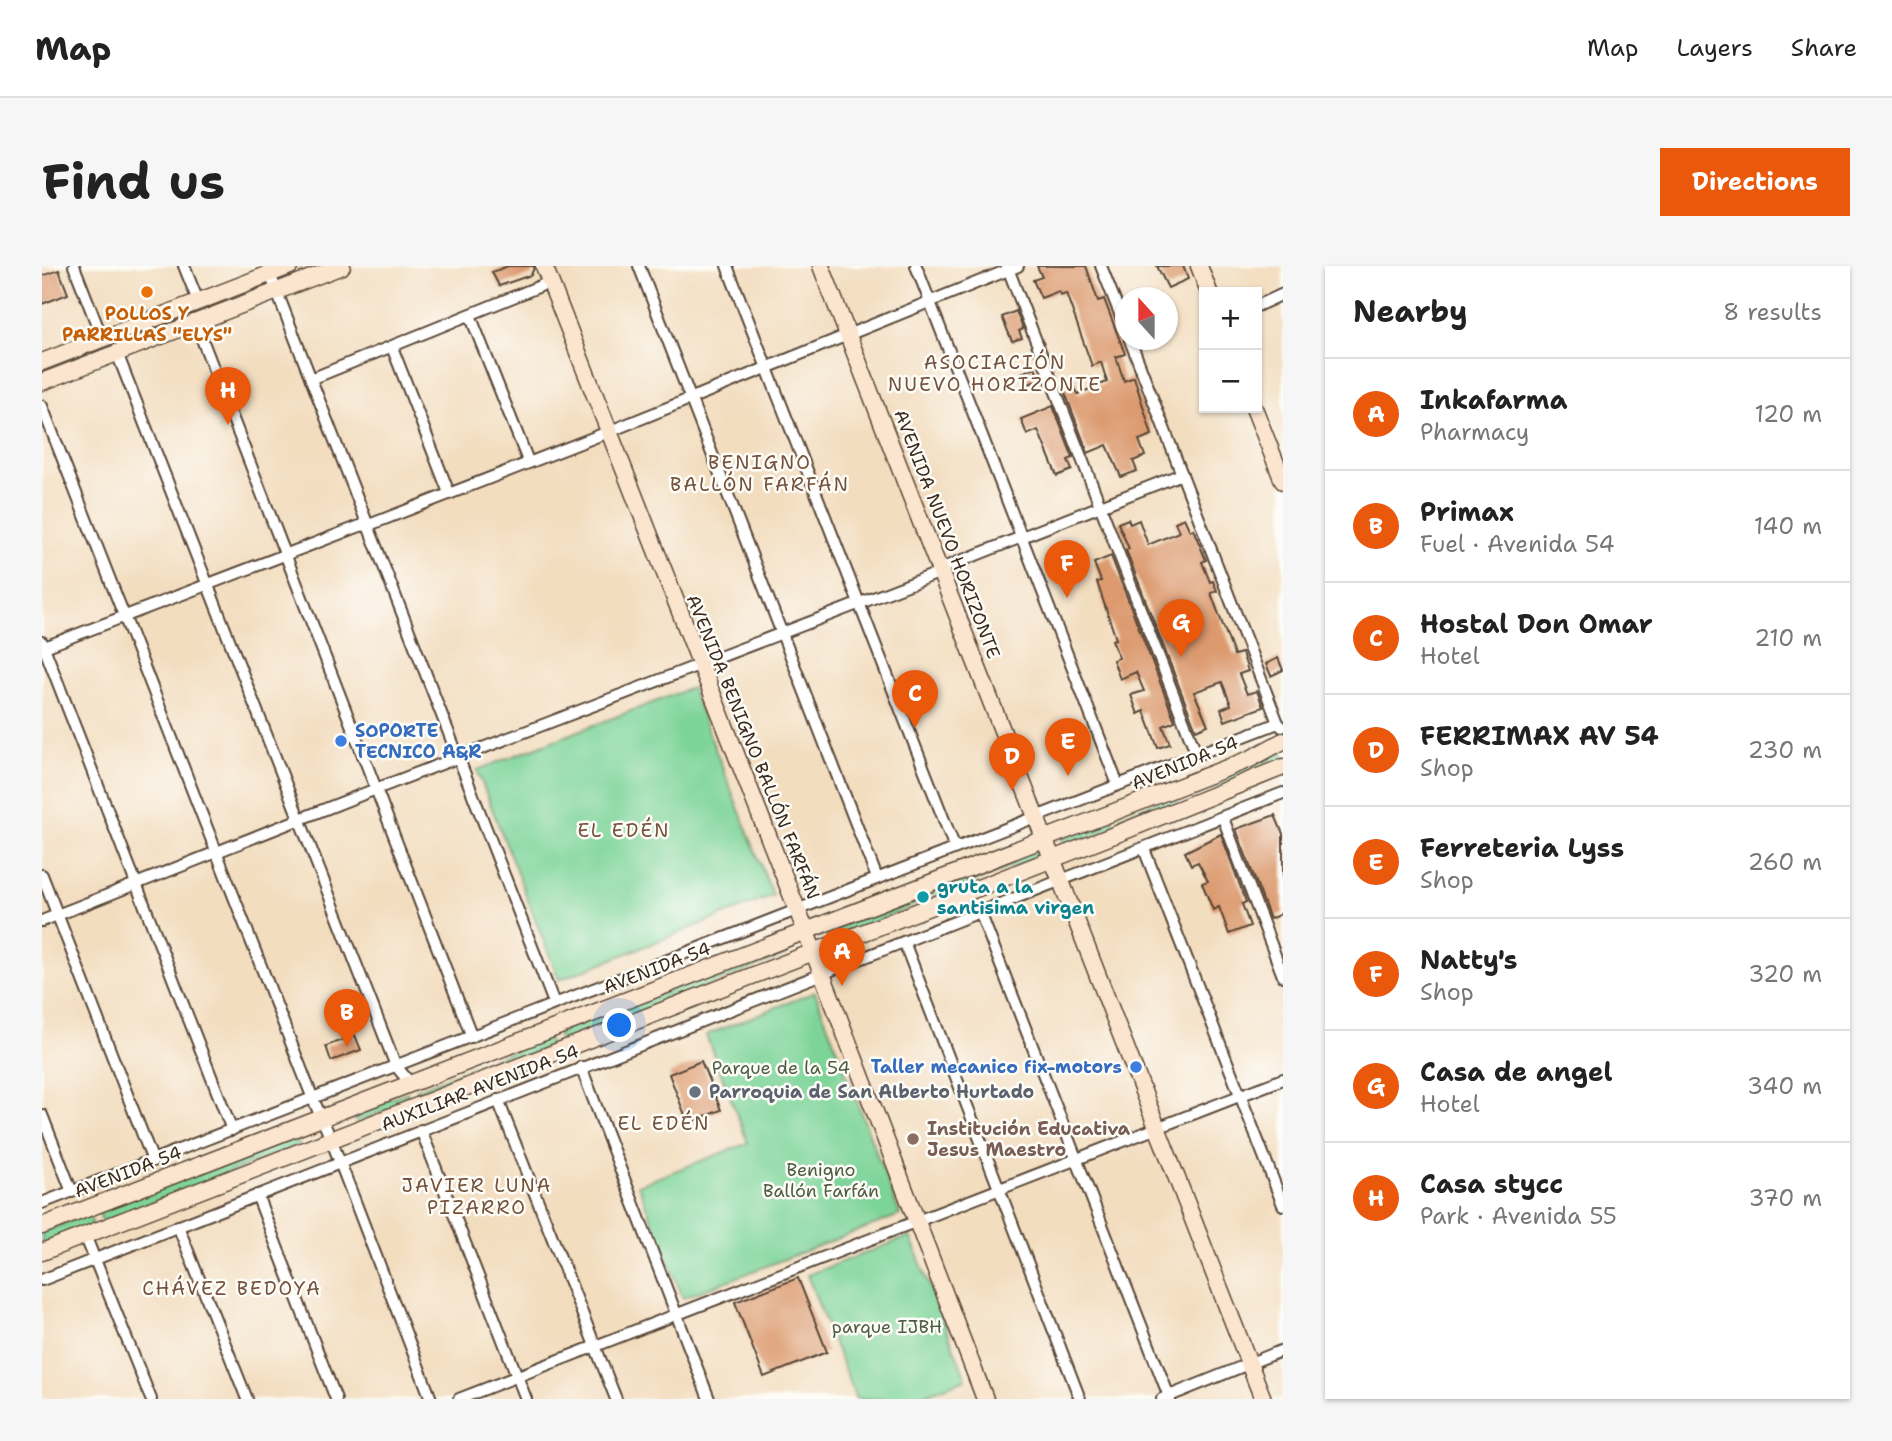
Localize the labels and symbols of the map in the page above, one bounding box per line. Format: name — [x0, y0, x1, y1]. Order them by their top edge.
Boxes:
marker: POLLOS Y PARRILLAS "ELYS" — [139, 284, 155, 300]
north arrow — [1115, 287, 1178, 350]
place label: POLLOS Y PARRILLAS "ELYS" — [62, 302, 232, 347]
district label: ASOCIACIÓN NUEVO HORIZONTE — [888, 349, 1102, 397]
pin: H — [205, 367, 251, 425]
street label: AVENIDA NUEVO HORIZONTE — [888, 406, 1006, 662]
district label: BENIGNO BALLÓN FARFÁN — [670, 450, 850, 497]
pin: F — [1044, 540, 1090, 598]
street label: AVENIDA BENIGNO BALLÓN FARFÁN — [681, 591, 825, 903]
pin: G — [1158, 599, 1204, 657]
pin: C — [892, 670, 938, 728]
pin: E — [1045, 718, 1091, 776]
place label: SOPORTE TECNICO A&R — [355, 719, 482, 764]
street label: AVENIDA 54 — [1128, 731, 1242, 795]
marker: SOPORTE TECNICO A&R — [333, 733, 349, 749]
pin: D — [989, 733, 1035, 791]
district label: EL EDÉN — [578, 817, 671, 843]
place label: gruta a la santisima virgen — [937, 875, 1094, 920]
marker: gruta a la santisima virgen — [915, 889, 931, 905]
pin: A — [819, 928, 865, 986]
street label: AVENIDA 54 — [600, 937, 714, 999]
pin: B — [324, 989, 370, 1047]
your location — [602, 1008, 636, 1042]
street label: AUXILIAR AVENIDA 54 — [377, 1039, 583, 1137]
place label: Taller mecanico fix-motors — [871, 1055, 1122, 1079]
park label: Parque de la 54 — [712, 1056, 850, 1080]
marker: Taller mecanico fix-motors — [1128, 1059, 1144, 1075]
place label: Parroquia de San Alberto Hurtado — [709, 1080, 1034, 1104]
marker: Parroquia de San Alberto Hurtado — [687, 1084, 703, 1100]
district label: EL EDÉN — [618, 1110, 711, 1136]
place label: Institución Educativa Jesus Maestro — [927, 1117, 1131, 1162]
marker: Institución Educativa Jesus Maestro — [905, 1131, 921, 1147]
street label: AVENIDA 54 — [71, 1141, 185, 1203]
park label: Benigno Ballón Farfán — [763, 1158, 879, 1203]
district label: JAVIER LUNA PIZARRO — [402, 1173, 552, 1220]
district label: CHÁVEZ BEDOYA — [142, 1275, 322, 1301]
park label: parque IJBH — [832, 1315, 942, 1339]

